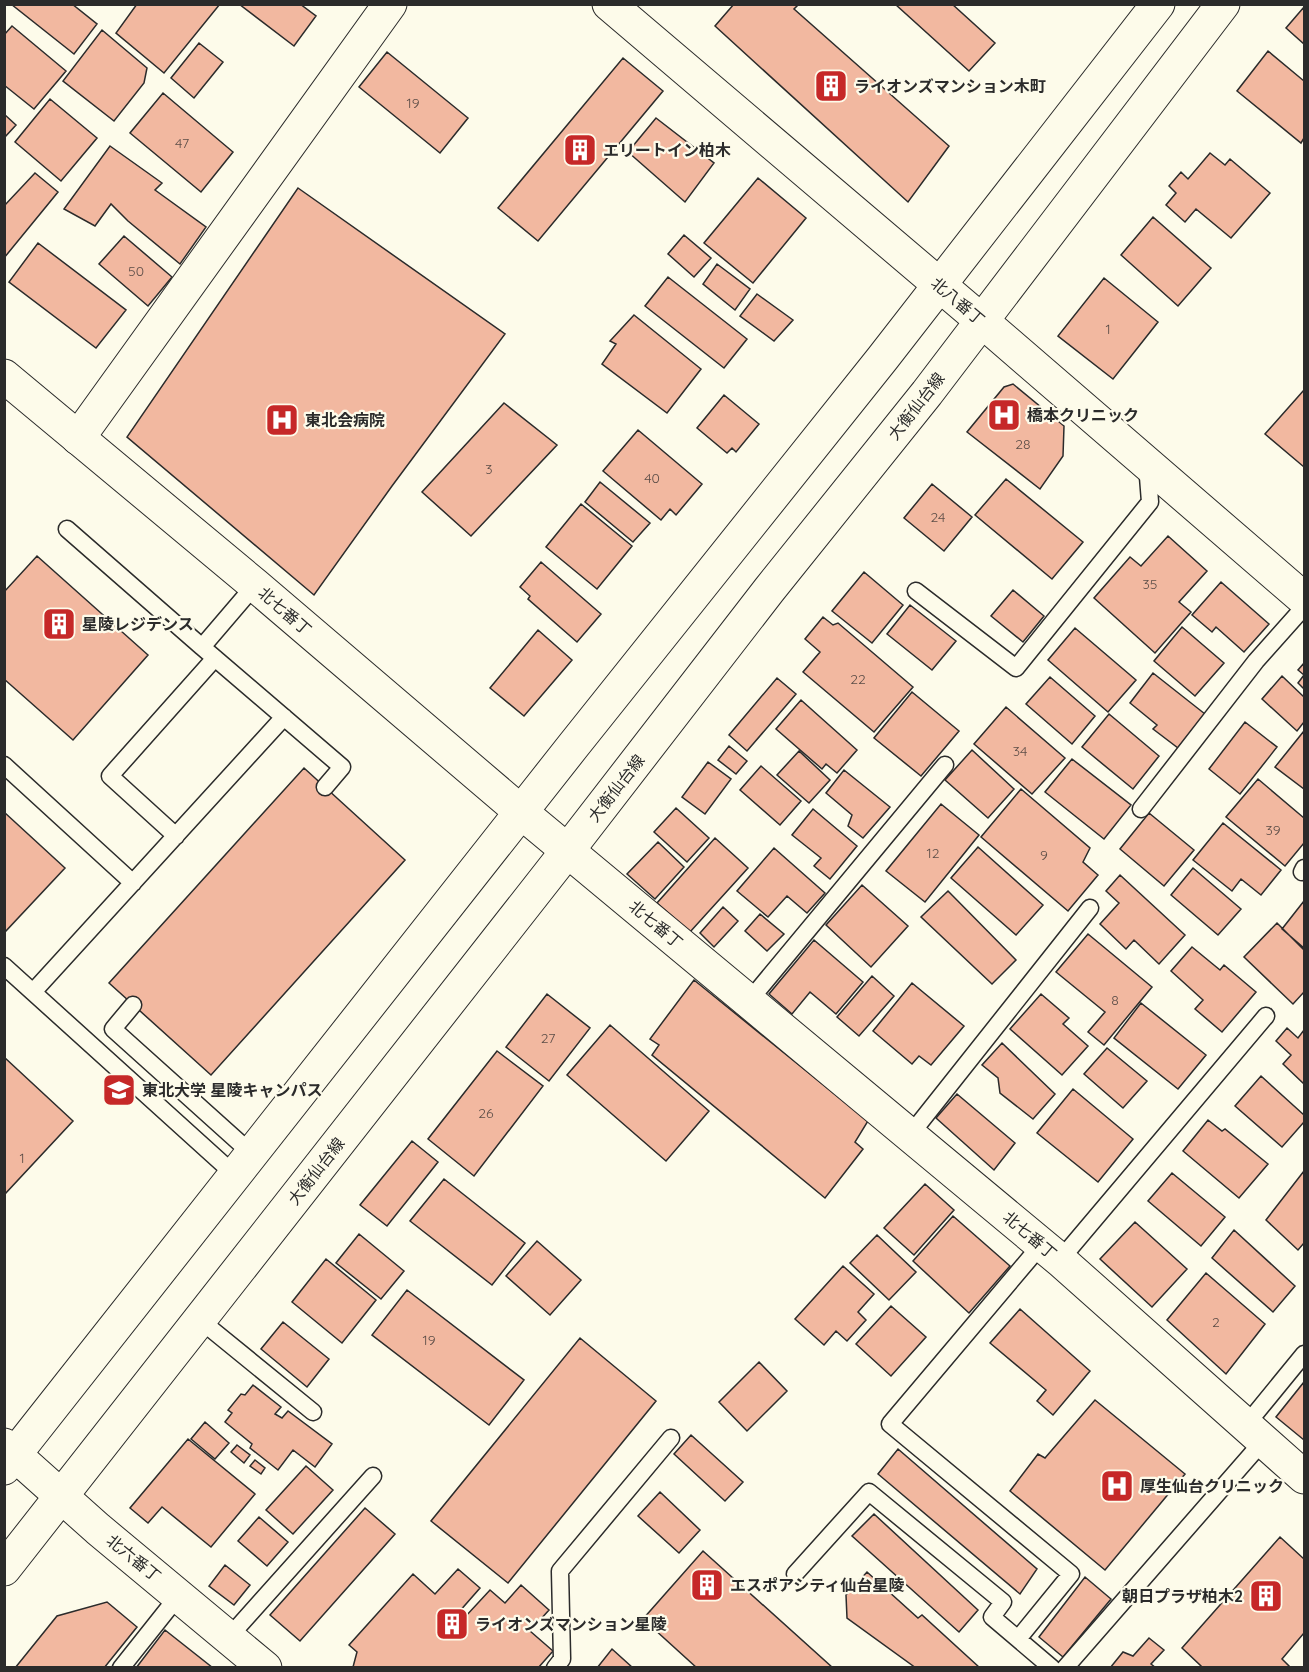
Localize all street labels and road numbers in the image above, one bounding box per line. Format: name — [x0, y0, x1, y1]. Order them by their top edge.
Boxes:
street label: 北八番丁 — [927, 273, 989, 329]
street label: 大衡仙台線 — [883, 368, 949, 444]
street label: 北七番丁 — [254, 582, 316, 640]
street label: 大衡仙台線 — [583, 750, 649, 826]
street label: 北七番丁 — [625, 896, 687, 952]
street label: 大衡仙台線 — [283, 1133, 349, 1209]
street label: 北七番丁 — [999, 1207, 1061, 1263]
street label: 北六番丁 — [103, 1530, 165, 1586]

